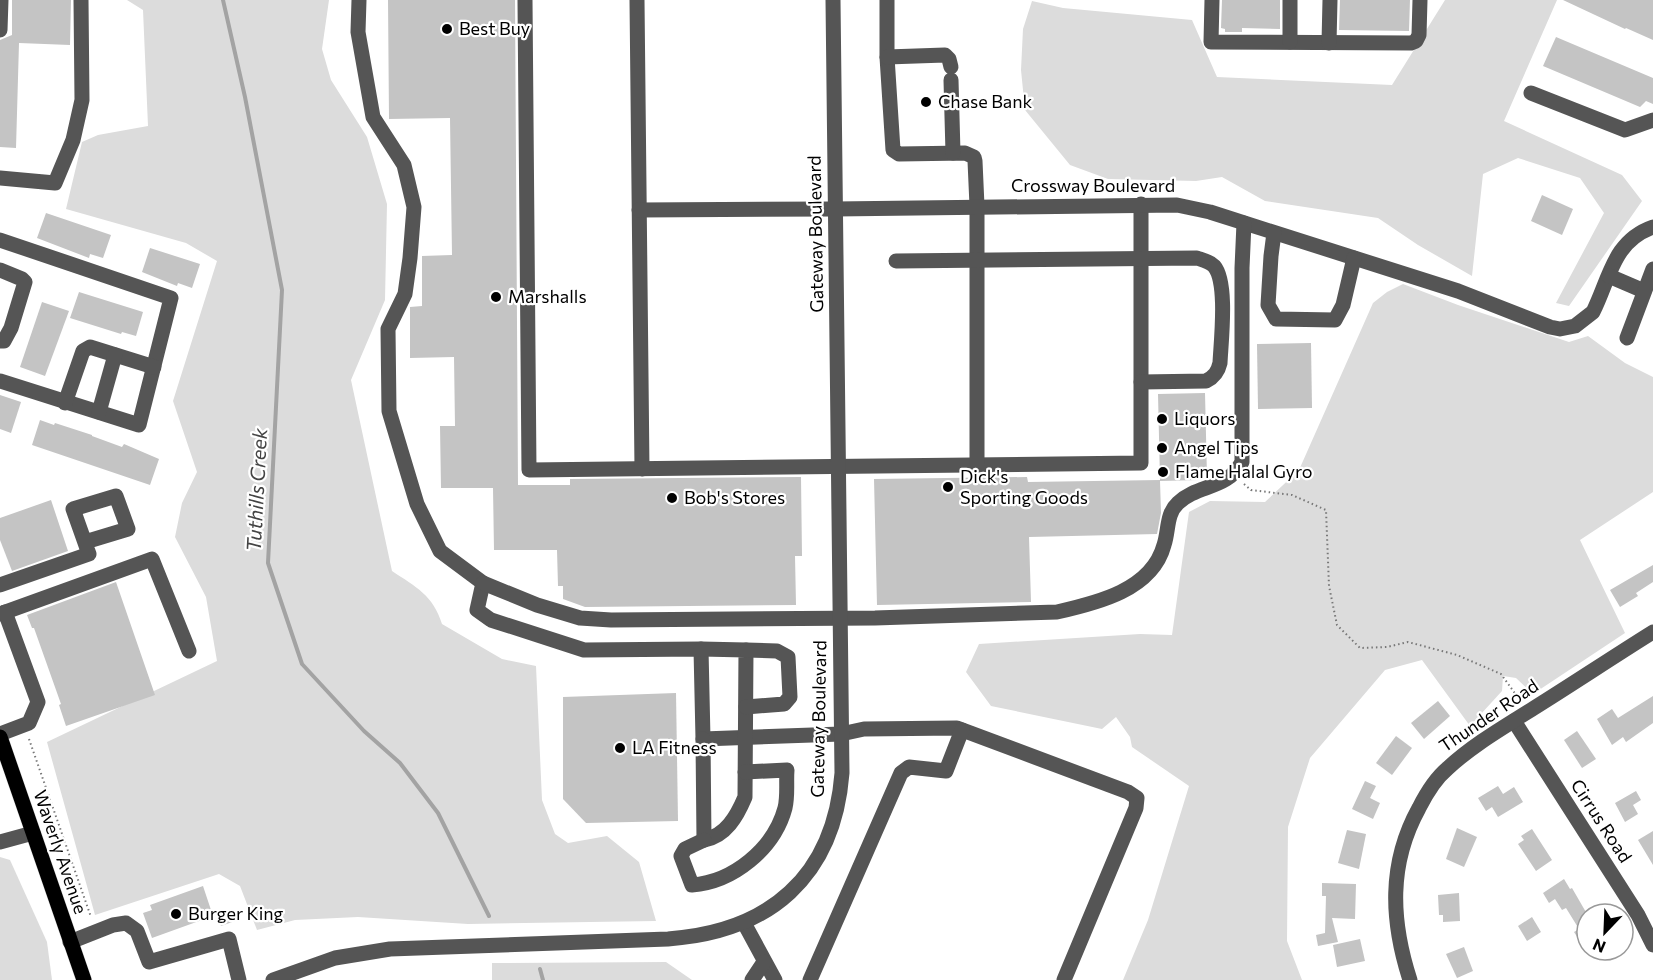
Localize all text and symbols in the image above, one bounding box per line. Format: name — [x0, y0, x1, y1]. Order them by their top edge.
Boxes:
place label: Best Buy — [459, 17, 530, 39]
marker: Best Buy — [440, 22, 454, 36]
place label: Chase Bank — [938, 90, 1033, 112]
marker: Chase Bank — [919, 95, 933, 109]
street label: Gateway Boulevard — [803, 155, 827, 313]
street label: Crossway Boulevard — [1011, 174, 1175, 196]
place label: Marshalls — [508, 285, 587, 307]
marker: Marshalls — [489, 290, 503, 304]
place label: Liquors — [1174, 407, 1235, 429]
marker: Liquors — [1155, 412, 1169, 426]
water label: Tuthills Creek — [241, 427, 271, 552]
place label: Angel Tips — [1174, 436, 1259, 458]
marker: Angel Tips — [1155, 441, 1169, 455]
place label: Flame Halal Gyro — [1175, 460, 1313, 482]
place label: Dick's Sporting Goods — [960, 465, 1088, 508]
marker: Flame Halal Gyro — [1156, 465, 1170, 479]
marker: Dick's Sporting Goods — [941, 480, 955, 494]
place label: Bob's Stores — [684, 486, 785, 508]
marker: Bob's Stores — [665, 491, 679, 505]
street label: Gateway Boulevard — [806, 640, 830, 798]
street label: Thunder Road — [1435, 674, 1542, 756]
place label: LA Fitness — [632, 736, 717, 758]
marker: LA Fitness — [613, 741, 627, 755]
street label: Cirrus Road — [1567, 775, 1637, 866]
street label: Waverly Avenue — [29, 787, 92, 917]
place label: Burger King — [188, 902, 284, 924]
north arrow — [1575, 902, 1635, 962]
marker: Burger King — [169, 907, 183, 921]
text: N — [1590, 935, 1608, 957]

